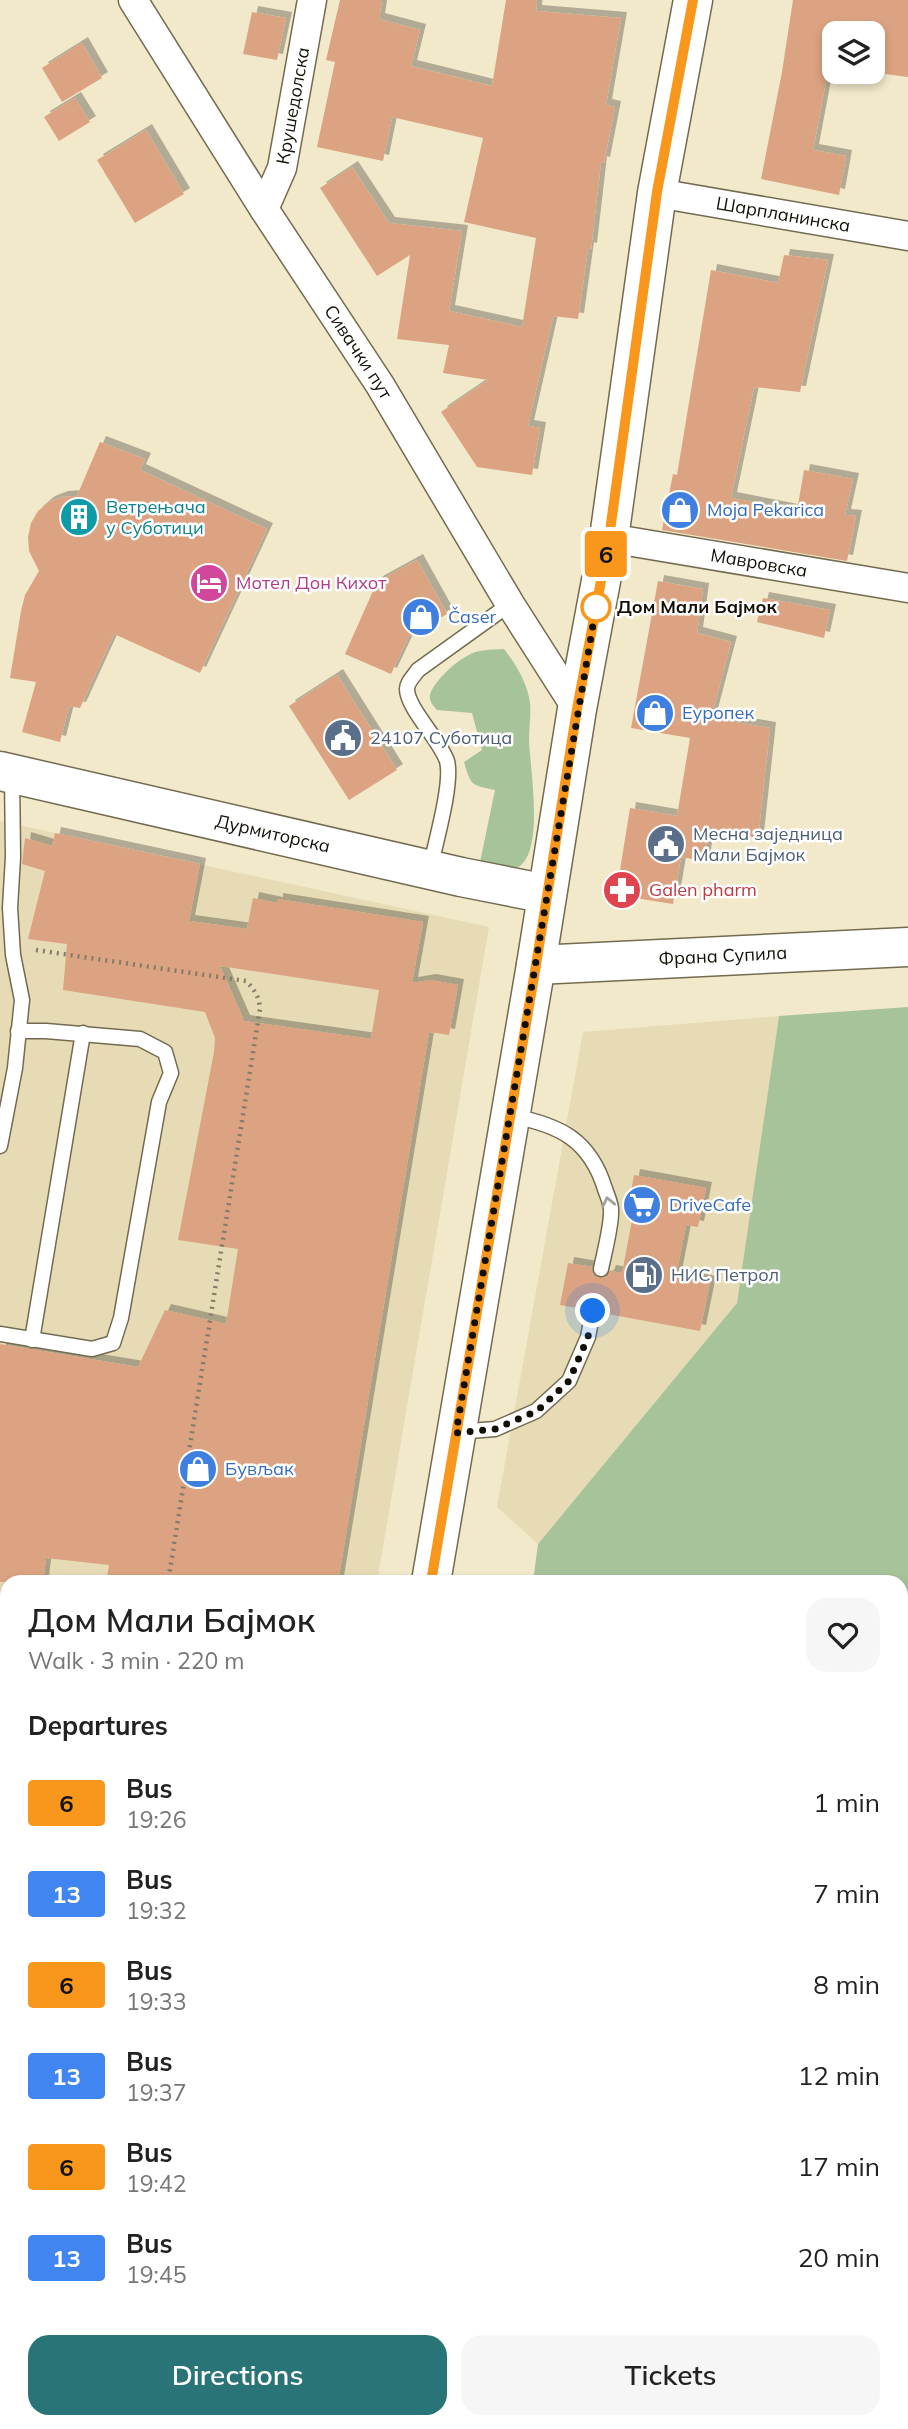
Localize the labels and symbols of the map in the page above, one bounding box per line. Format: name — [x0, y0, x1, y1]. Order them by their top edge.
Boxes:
street label: Крушедолска — [271, 45, 314, 166]
street label: Шарпланинска — [714, 191, 852, 237]
street label: Сивачки пут — [319, 300, 398, 404]
shop icon: Moja Pekarica — [659, 489, 701, 531]
place label: Ветрењача у Суботици — [106, 495, 206, 539]
building icon: Ветрењача у Суботици — [58, 496, 100, 538]
place label: Moja Pekarica — [707, 498, 824, 521]
line badge: 6 — [583, 531, 629, 577]
street label: Мавровска — [709, 543, 809, 582]
hotel icon: Мотел Дон Кихот — [188, 562, 230, 604]
place label: Мотел Дон Кихот — [236, 571, 387, 594]
marker: Дом Мали Бајмок — [581, 592, 611, 622]
place label: Дом Мали Бајмок — [617, 595, 777, 618]
shop icon: Časer — [400, 596, 442, 638]
place label: Časer — [448, 605, 497, 628]
shop icon: Еуропек — [634, 692, 676, 734]
place label: Еуропек — [682, 701, 754, 724]
public building icon: 24107 Суботица — [322, 717, 364, 759]
place label: 24107 Суботица — [370, 726, 512, 749]
street label: Дурмиторска — [213, 809, 333, 858]
place label: Месна заједница Мали Бајмок — [693, 822, 843, 866]
public building icon: Месна заједница Мали Бајмок — [645, 823, 687, 865]
pharmacy icon: Galen pharm — [601, 869, 643, 911]
place label: Galen pharm — [649, 878, 757, 901]
street label: Франа Супила — [658, 941, 788, 970]
supermarket icon: DriveCafe — [621, 1184, 663, 1226]
place label: DriveCafe — [669, 1193, 751, 1216]
one-way arrow — [602, 1196, 616, 1208]
fuel station icon: НИС Петрол — [623, 1254, 665, 1296]
place label: НИС Петрол — [671, 1263, 779, 1286]
your location — [575, 1293, 610, 1328]
shop icon: Бувљак — [177, 1448, 219, 1490]
place label: Бувљак — [225, 1457, 294, 1480]

